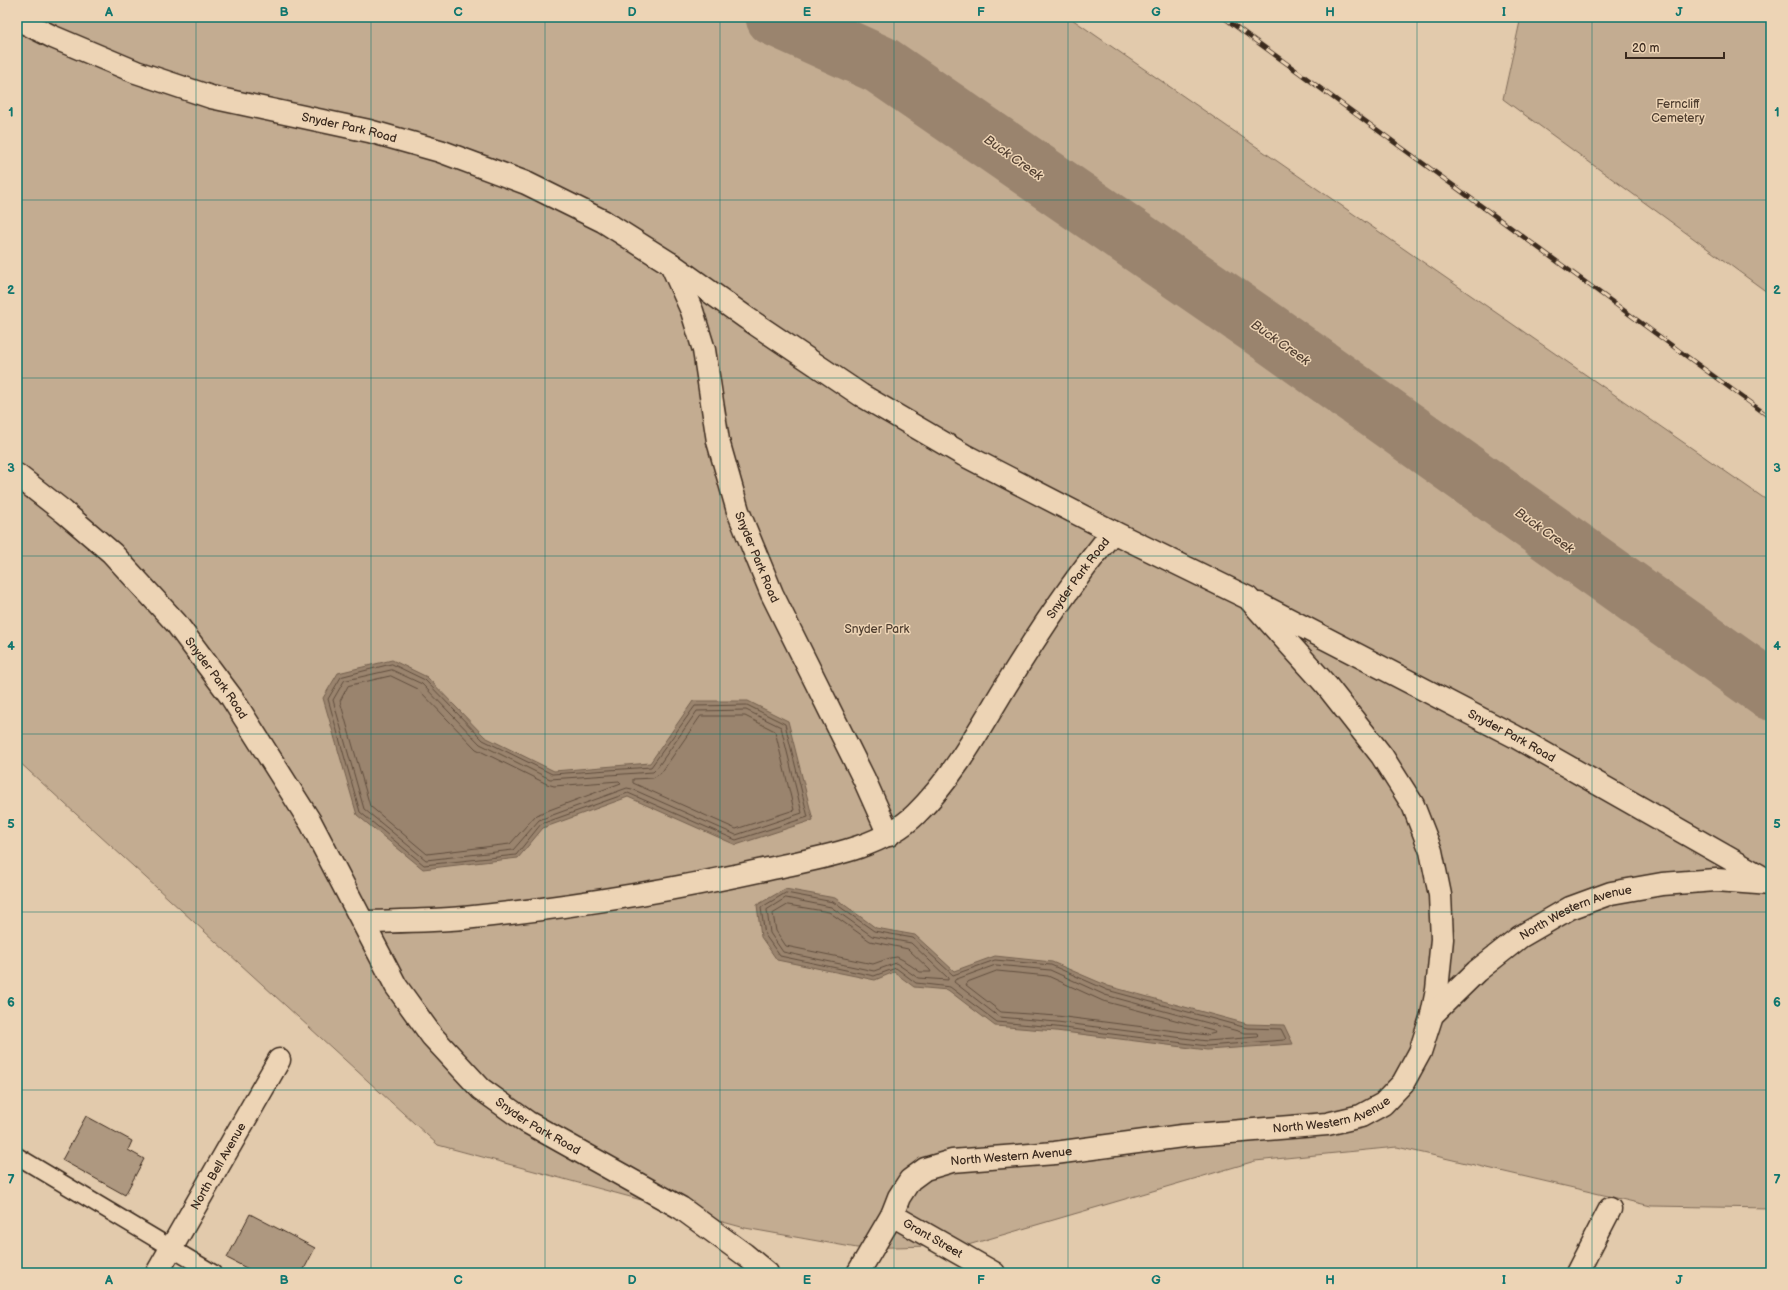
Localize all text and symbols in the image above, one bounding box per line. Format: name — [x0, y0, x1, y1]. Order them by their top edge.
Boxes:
text: A — [104, 4, 113, 20]
text: B — [279, 4, 289, 20]
text: C — [453, 4, 463, 20]
text: D — [627, 4, 637, 20]
text: E — [803, 4, 812, 20]
text: F — [977, 4, 985, 20]
text: G — [1151, 4, 1161, 20]
text: H — [1325, 4, 1335, 20]
text: I — [1502, 4, 1506, 20]
text: J — [1675, 4, 1683, 20]
scale bar — [1626, 34, 1724, 60]
text: 20 m — [1632, 41, 1659, 56]
park label: Ferncliff Cemetery — [1651, 97, 1705, 126]
text: 1 — [8, 104, 14, 120]
text: 1 — [1774, 104, 1780, 120]
street label: Snyder Park Road — [300, 110, 399, 146]
water label: Buck Creek — [981, 132, 1046, 184]
text: 2 — [7, 282, 15, 298]
text: 2 — [1773, 282, 1781, 298]
water label: Buck Creek — [1248, 317, 1313, 369]
text: 3 — [7, 460, 15, 476]
text: 3 — [1773, 460, 1781, 476]
water label: Buck Creek — [1512, 505, 1577, 557]
street label: Snyder Park Road — [731, 510, 782, 605]
street label: Snyder Park Road — [1044, 535, 1113, 622]
park label: Snyder Park — [845, 622, 910, 637]
street label: Snyder Park Road — [181, 635, 250, 722]
text: 4 — [7, 638, 15, 654]
text: 4 — [1773, 638, 1781, 654]
street label: Snyder Park Road — [1465, 706, 1558, 766]
text: 5 — [7, 816, 15, 832]
text: 5 — [1773, 816, 1781, 832]
street label: North Western Avenue — [1517, 882, 1633, 944]
text: 6 — [7, 994, 15, 1010]
text: 6 — [1773, 994, 1781, 1010]
street label: North Western Avenue — [1272, 1094, 1394, 1136]
street label: Snyder Park Road — [492, 1095, 583, 1158]
street label: North Bell Avenue — [188, 1120, 249, 1213]
street label: North Western Avenue — [950, 1144, 1073, 1169]
text: 7 — [7, 1172, 15, 1188]
text: 7 — [1773, 1172, 1781, 1188]
street label: Grant Street — [900, 1216, 965, 1262]
text: A — [104, 1272, 113, 1288]
text: B — [279, 1272, 289, 1288]
text: C — [453, 1272, 463, 1288]
text: D — [627, 1272, 637, 1288]
text: E — [803, 1272, 812, 1288]
text: F — [977, 1272, 985, 1288]
text: G — [1151, 1272, 1161, 1288]
text: H — [1325, 1272, 1335, 1288]
text: I — [1502, 1272, 1506, 1288]
text: J — [1675, 1272, 1683, 1288]

